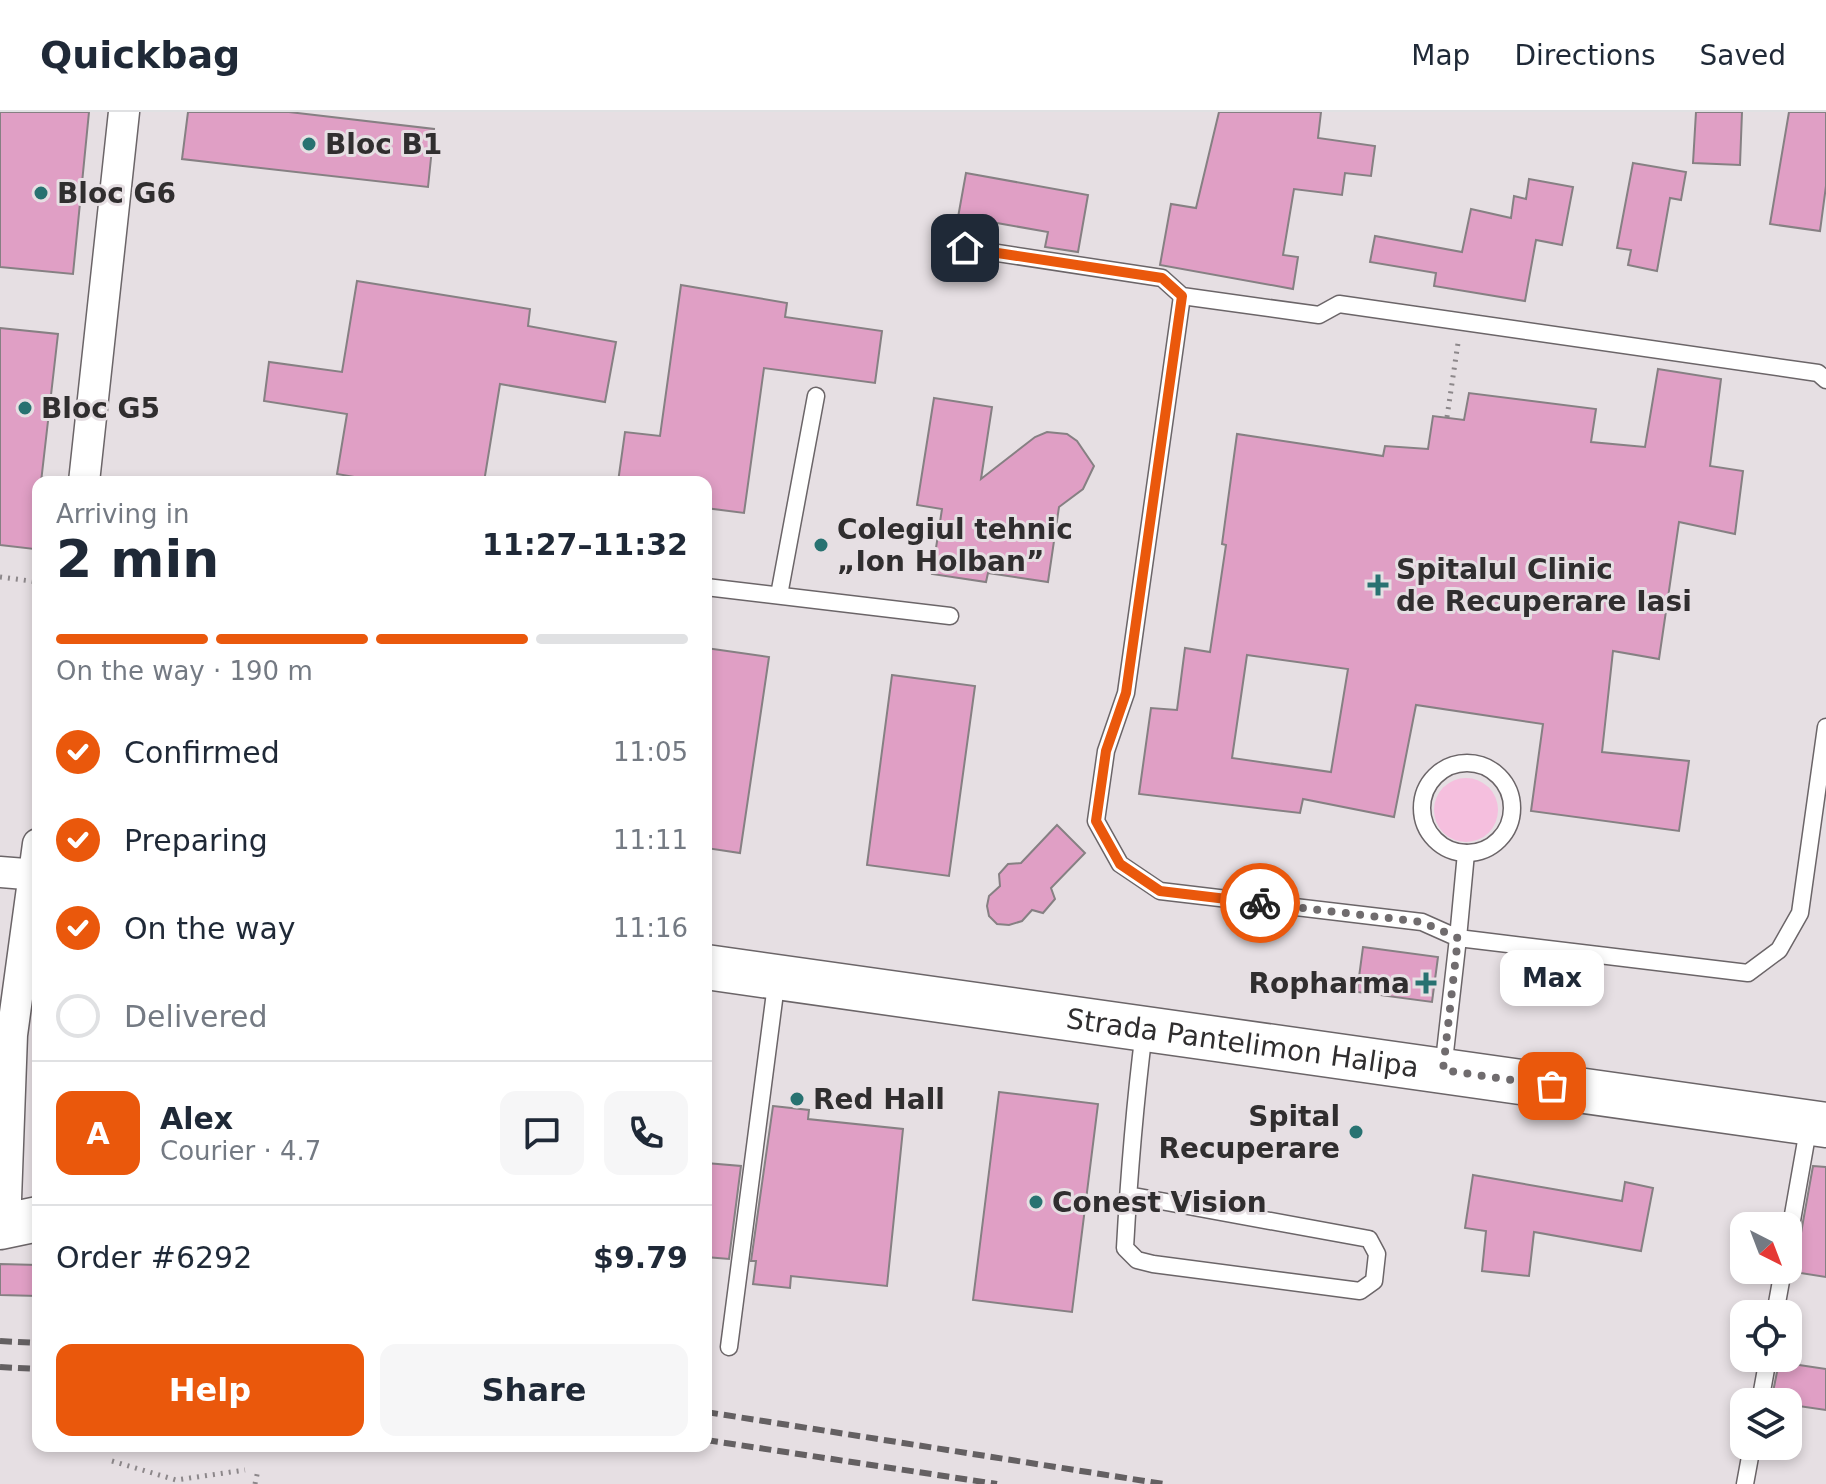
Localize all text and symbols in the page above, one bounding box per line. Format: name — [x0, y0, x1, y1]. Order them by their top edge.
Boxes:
text: Quickbag — [40, 33, 240, 77]
text: Map — [1411, 39, 1470, 72]
text: Directions — [1514, 39, 1655, 72]
text: Saved — [1699, 39, 1786, 72]
place label: Bloc B1 — [325, 128, 442, 161]
marker: Bloc B1 — [300, 135, 318, 153]
place label: Bloc G6 — [57, 177, 176, 210]
marker: Bloc G6 — [32, 184, 50, 202]
pin — [931, 214, 999, 282]
icon: home — [943, 226, 987, 270]
place label: Bloc G5 — [41, 392, 160, 425]
marker: Bloc G5 — [16, 399, 34, 417]
text: Arriving in — [56, 499, 190, 529]
place label: Colegiul tehnic „Ion Holban” — [837, 513, 1073, 578]
text: 11:27–11:32 — [482, 527, 688, 562]
text: 2 min — [56, 529, 219, 589]
marker: Colegiul tehnic „Ion Holban” — [812, 536, 830, 554]
place label: Spitalul Clinic de Recuperare Iasi — [1396, 553, 1692, 618]
marker: Spitalul Clinic de Recuperare Iasi — [1367, 574, 1389, 596]
text: On the way · 190 m — [56, 656, 313, 686]
icon: check — [56, 730, 100, 774]
text: Confirmed — [124, 735, 280, 770]
text: 11:05 — [613, 737, 688, 767]
icon: check — [56, 818, 100, 862]
text: Preparing — [124, 823, 268, 858]
text: 11:11 — [613, 825, 688, 855]
courier — [1220, 863, 1300, 943]
icon: bike — [1238, 881, 1282, 925]
icon: check — [56, 906, 100, 950]
text: On the way — [124, 911, 296, 946]
text: 11:16 — [613, 913, 688, 943]
callout: Max — [1500, 950, 1604, 1006]
text: Max — [1522, 963, 1582, 993]
place label: Ropharma — [1248, 967, 1410, 1000]
marker: Ropharma — [1417, 974, 1435, 992]
text: Delivered — [124, 999, 268, 1034]
street label: Strada Pantelimon Halipa — [1064, 1002, 1421, 1084]
pin — [1518, 1052, 1586, 1120]
icon: bag — [1530, 1064, 1574, 1108]
place label: Red Hall — [813, 1083, 945, 1116]
marker: Red Hall — [788, 1090, 806, 1108]
button: chat — [500, 1091, 584, 1175]
button: phone — [604, 1091, 688, 1175]
place label: Spital Recuperare — [1158, 1100, 1340, 1165]
text: Alex — [160, 1101, 233, 1136]
text: A — [86, 1116, 110, 1151]
marker: Spital Recuperare — [1347, 1123, 1365, 1141]
text: Courier · 4.7 — [160, 1136, 321, 1166]
place label: Conest Vision — [1052, 1186, 1267, 1219]
marker: Conest Vision — [1027, 1193, 1045, 1211]
north arrow — [1730, 1212, 1802, 1284]
map controls — [1730, 1212, 1802, 1460]
text: Order #6292 — [56, 1240, 252, 1275]
text: $9.79 — [593, 1240, 688, 1275]
button: locate — [1730, 1300, 1802, 1372]
button: Help — [56, 1344, 364, 1436]
button: Share — [380, 1344, 688, 1436]
button: layers — [1730, 1388, 1802, 1460]

